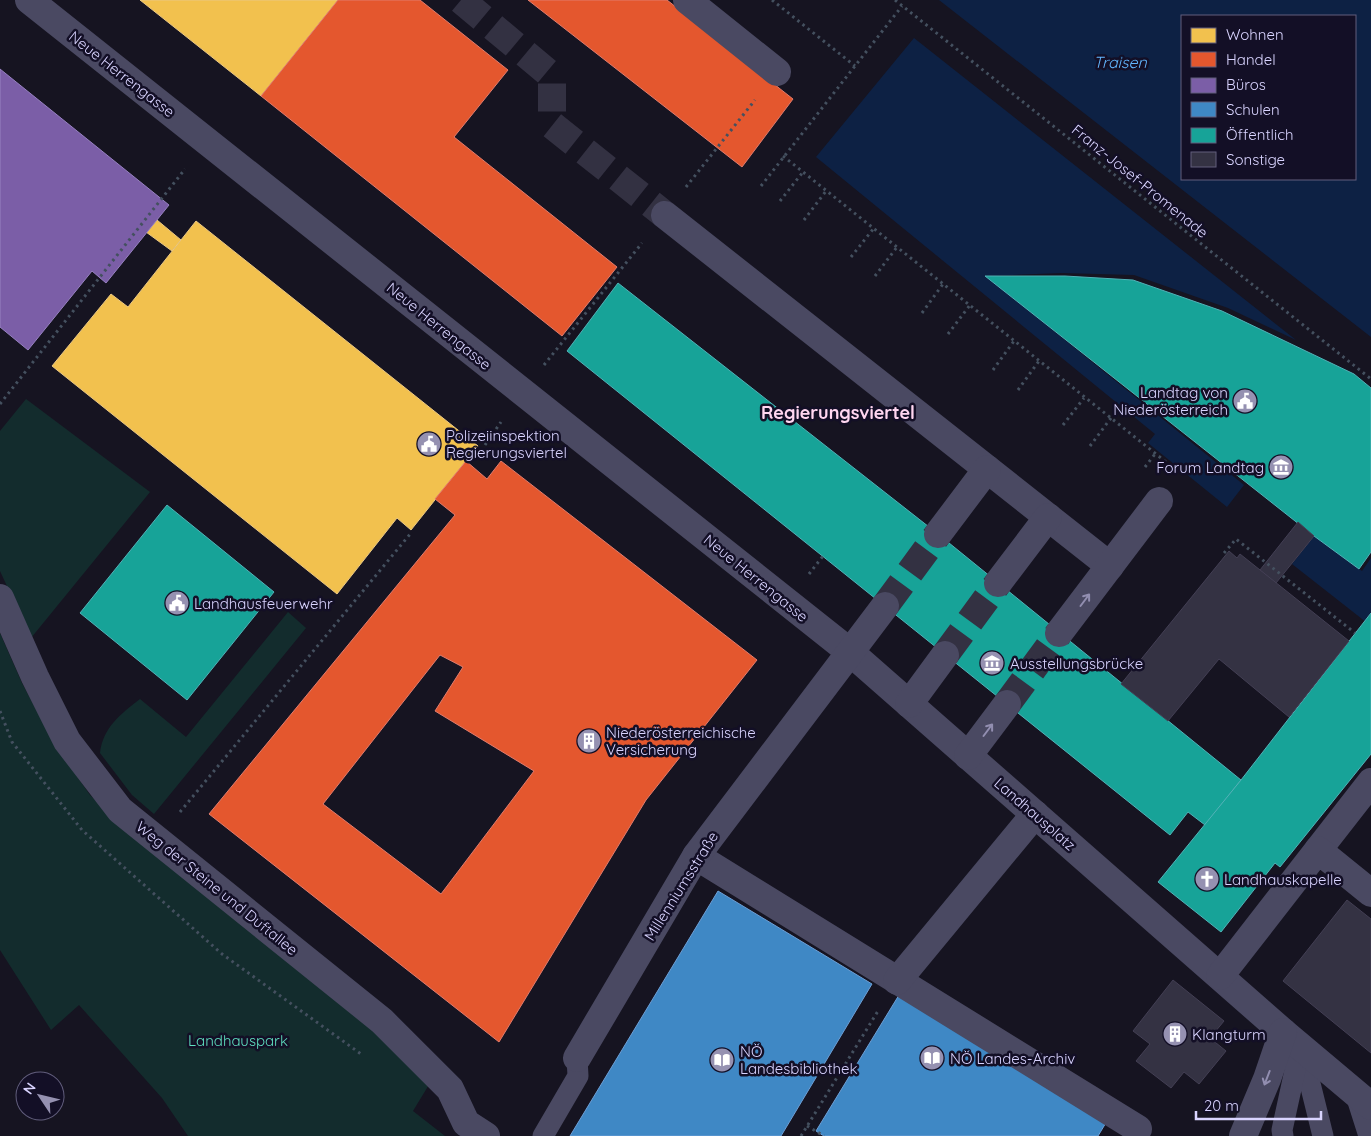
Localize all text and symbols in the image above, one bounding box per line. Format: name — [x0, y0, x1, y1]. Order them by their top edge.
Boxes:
legend — [1181, 15, 1356, 180]
text: Wohnen — [1226, 25, 1284, 44]
street label: Neue Herrengasse — [65, 27, 179, 121]
text: Handel — [1226, 50, 1276, 69]
water label: Traisen — [1093, 52, 1148, 72]
text: Büros — [1226, 75, 1266, 94]
text: Schulen — [1226, 100, 1280, 119]
street label: Franz-Josef-Promenade — [1068, 120, 1212, 242]
text: Öffentlich — [1226, 125, 1293, 144]
text: Sonstige — [1226, 150, 1285, 169]
street label: Neue Herrengasse — [383, 278, 495, 374]
place label: Landtag von Niederösterreich — [1113, 383, 1228, 419]
public building icon: Landtag von Niederösterreich — [1232, 388, 1258, 414]
district label: Regierungsviertel — [761, 401, 915, 424]
place label: Polizeiinspektion Regierungsviertel — [446, 426, 567, 462]
public building icon: Polizeiinspektion Regierungsviertel — [416, 431, 442, 457]
museum icon: Forum Landtag — [1268, 454, 1294, 480]
place label: Forum Landtag — [1156, 458, 1264, 477]
street label: Neue Herrengasse — [700, 530, 812, 626]
public building icon: Landhausfeuerwehr — [164, 590, 190, 616]
place label: Landhausfeuerwehr — [194, 594, 333, 613]
one-way arrow — [1079, 594, 1090, 607]
museum icon: Ausstellungsbrücke — [979, 650, 1005, 676]
place label: Ausstellungsbrücke — [1010, 654, 1143, 673]
place label: Niederösterreichische Versicherung — [606, 723, 756, 759]
one-way arrow — [982, 724, 993, 737]
building icon: Niederösterreichische Versicherung — [576, 728, 602, 754]
street label: Landhausplatz — [990, 773, 1080, 855]
street label: Weg der Steine und Duftallee — [132, 817, 302, 959]
street label: Millenniumsstraße — [640, 828, 722, 944]
church icon: Landhauskapelle — [1194, 866, 1220, 892]
place label: Landhauskapelle — [1224, 870, 1342, 889]
building icon: Klangturm — [1162, 1021, 1188, 1047]
place label: Klangturm — [1192, 1025, 1266, 1044]
park label: Landhauspark — [188, 1031, 288, 1050]
place label: NÖ Landesbibliothek — [740, 1042, 858, 1078]
library icon: NÖ Landes-Archiv — [919, 1045, 945, 1071]
library icon: NÖ Landesbibliothek — [709, 1047, 735, 1073]
place label: NÖ Landes-Archiv — [950, 1049, 1075, 1068]
one-way arrow — [1262, 1070, 1271, 1085]
north arrow — [15, 1071, 65, 1121]
text: N — [19, 1079, 40, 1098]
scale bar — [1196, 1088, 1321, 1120]
text: 20 m — [1204, 1096, 1239, 1115]

